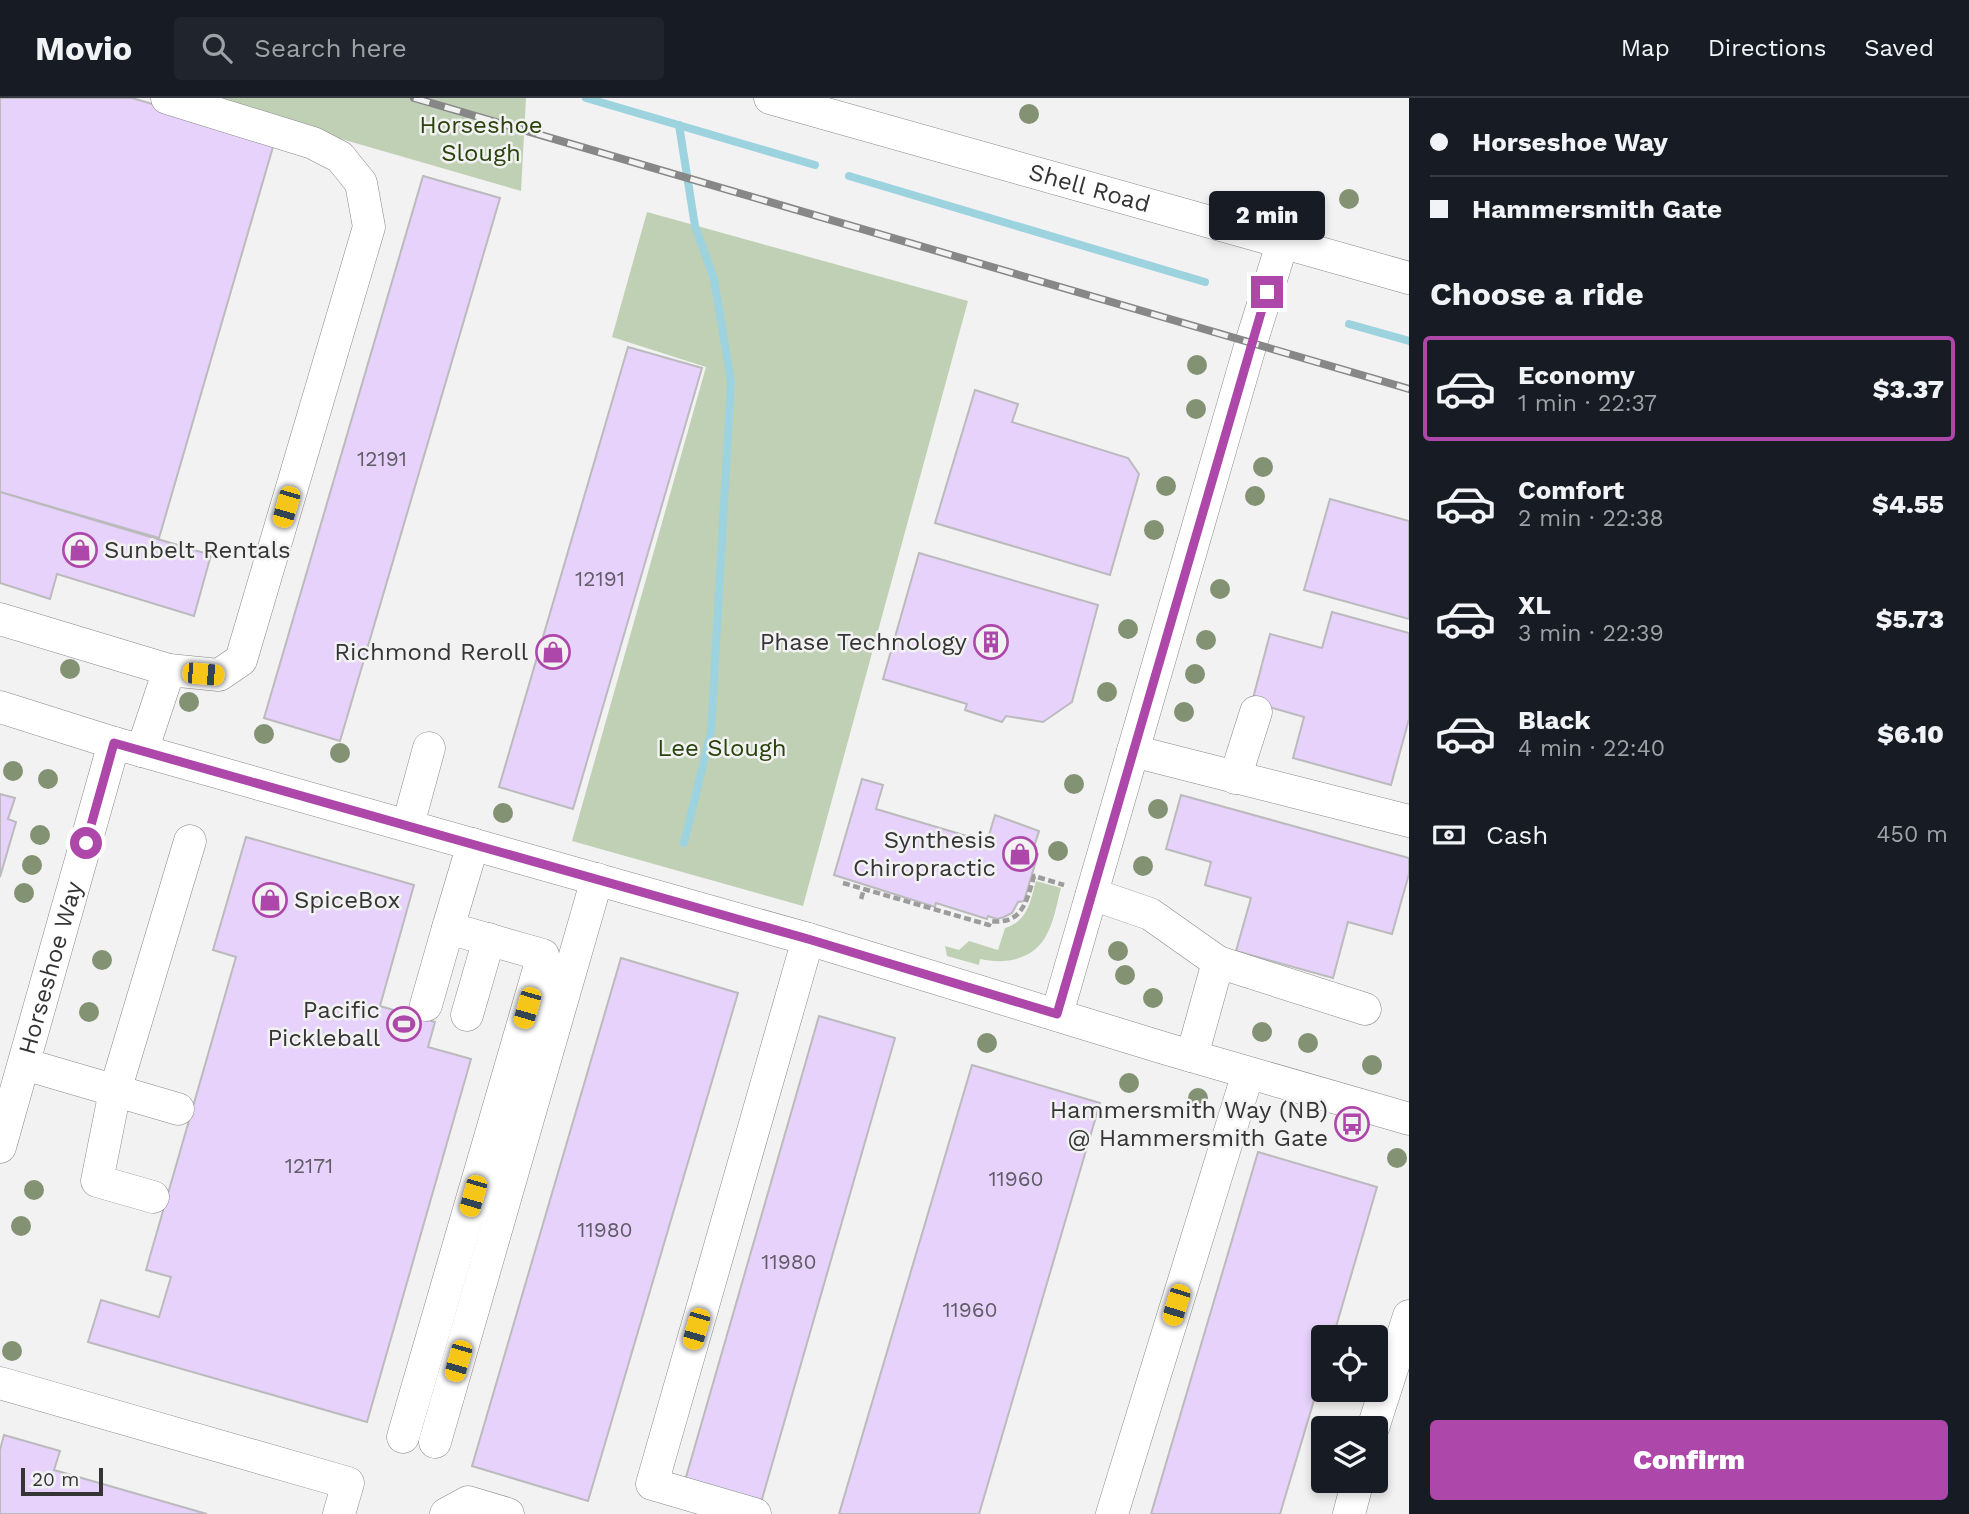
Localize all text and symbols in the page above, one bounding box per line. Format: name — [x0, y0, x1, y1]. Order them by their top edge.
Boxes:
search box — [174, 17, 664, 80]
text: Movio — [35, 29, 132, 68]
icon: search — [198, 29, 236, 67]
text: Search here — [254, 33, 407, 63]
text: Map — [1621, 34, 1670, 62]
text: Directions — [1708, 34, 1826, 62]
text: Saved — [1864, 34, 1934, 62]
park label: Horseshoe Slough — [419, 111, 543, 167]
text: Horseshoe Way — [1472, 127, 1668, 157]
street label: Shell Road — [1026, 158, 1153, 218]
callout: 2 min — [1209, 190, 1325, 240]
text: Hammersmith Gate — [1472, 194, 1722, 224]
text: 2 min — [1236, 202, 1298, 229]
text: Choose a ride — [1430, 275, 1644, 313]
route end — [1251, 276, 1283, 308]
icon: car — [1434, 357, 1497, 420]
text: Economy — [1518, 360, 1635, 390]
text: $3.37 — [1873, 374, 1944, 404]
text: 1 min · 22:37 — [1518, 390, 1657, 417]
house number: 12191 — [357, 446, 407, 471]
icon: car — [1434, 472, 1497, 535]
text: Comfort — [1518, 475, 1624, 505]
car — [271, 484, 302, 530]
text: $4.55 — [1872, 489, 1944, 519]
text: 2 min · 22:38 — [1518, 505, 1664, 532]
shop icon: Sunbelt Rentals — [61, 531, 99, 569]
place label: Sunbelt Rentals — [104, 536, 291, 564]
house number: 12191 — [575, 566, 625, 591]
icon: car — [1434, 587, 1497, 650]
text: XL — [1518, 590, 1551, 620]
text: $5.73 — [1876, 604, 1944, 634]
text: 3 min · 22:39 — [1518, 620, 1664, 647]
building icon: Phase Technology — [972, 623, 1010, 661]
place label: Phase Technology — [760, 628, 968, 656]
shop icon: Richmond Reroll — [534, 633, 572, 671]
place label: Richmond Reroll — [334, 638, 529, 666]
car — [182, 662, 225, 686]
icon: car — [1434, 702, 1497, 765]
text: Black — [1518, 705, 1590, 735]
text: $6.10 — [1877, 719, 1944, 749]
park label: Lee Slough — [657, 734, 787, 762]
text: 4 min · 22:40 — [1518, 735, 1665, 762]
icon: cash — [1430, 816, 1468, 854]
text: Cash — [1486, 820, 1548, 850]
text: 450 m — [1876, 821, 1948, 848]
place label: Synthesis Chiropractic — [853, 826, 996, 882]
route start — [70, 827, 102, 859]
shop icon: Synthesis Chiropractic — [1001, 835, 1039, 873]
street label: Horseshoe Way — [13, 878, 88, 1058]
shop icon: SpiceBox — [251, 881, 289, 919]
place label: SpiceBox — [294, 886, 400, 914]
car — [512, 985, 543, 1031]
place label: Pacific Pickleball — [267, 996, 381, 1052]
sports icon: Pacific Pickleball — [385, 1005, 423, 1043]
place label: Hammersmith Way (NB) @ Hammersmith Gate — [1050, 1096, 1328, 1152]
bus stop icon: Hammersmith Way (NB) @ Hammersmith Gate — [1333, 1105, 1371, 1143]
house number: 12171 — [285, 1153, 333, 1178]
house number: 11960 — [988, 1166, 1044, 1191]
car — [458, 1173, 489, 1219]
house number: 11980 — [577, 1217, 633, 1242]
house number: 11980 — [761, 1249, 817, 1274]
car — [1160, 1282, 1193, 1328]
house number: 11960 — [942, 1297, 998, 1322]
car — [681, 1306, 712, 1352]
map controls — [1311, 1325, 1388, 1493]
button: locate — [1311, 1325, 1388, 1402]
car — [443, 1338, 474, 1384]
button: layers — [1311, 1416, 1388, 1493]
button: Confirm — [1430, 1420, 1948, 1500]
scale bar — [21, 1465, 103, 1497]
text: 20 m — [32, 1468, 79, 1491]

